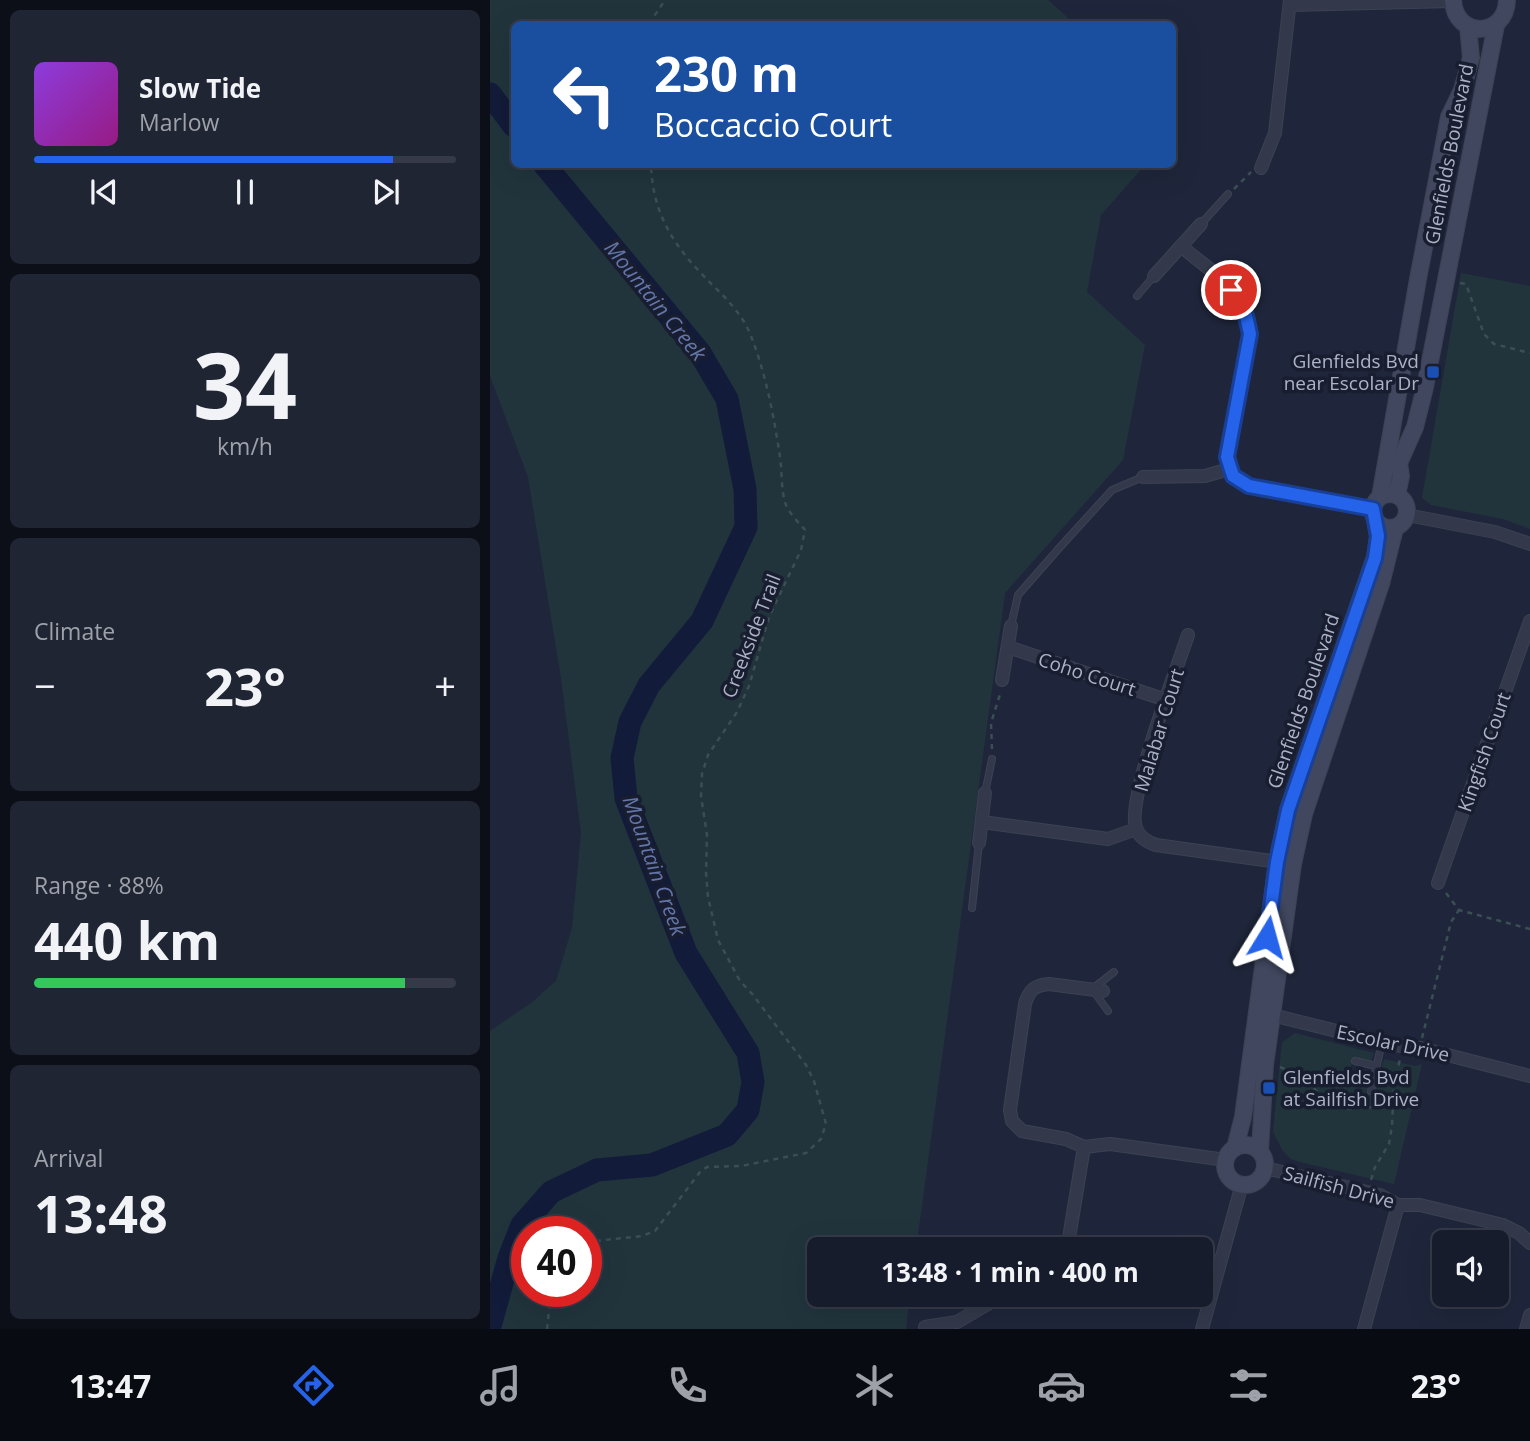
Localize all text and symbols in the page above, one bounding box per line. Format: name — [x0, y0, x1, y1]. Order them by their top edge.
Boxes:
text: 230 m — [654, 40, 799, 106]
icon: left — [539, 49, 630, 140]
street label: Glenfields Boulevard — [1419, 61, 1479, 247]
text: Slow Tide — [139, 70, 261, 106]
text: Boccaccio Court — [654, 103, 892, 146]
text: Marlow — [139, 106, 219, 138]
icon: previous — [85, 173, 123, 211]
icon: pause — [226, 173, 264, 211]
icon: next — [367, 173, 405, 211]
water label: Mountain Creek — [599, 234, 713, 367]
pin — [1201, 260, 1261, 320]
icon: arrive — [1212, 271, 1250, 309]
text: 34 — [193, 322, 297, 446]
place label: Glenfields Bvd near Escolar Dr — [1284, 348, 1419, 396]
marker: Glenfields Bvd near Escolar Dr — [1425, 364, 1441, 380]
text: km/h — [217, 430, 273, 462]
street label: Creekside Trail — [715, 570, 787, 702]
street label: Glenfields Boulevard — [1261, 610, 1345, 792]
text: Climate — [34, 615, 115, 647]
street label: Coho Court — [1035, 646, 1139, 702]
text: 23° — [204, 650, 286, 721]
text: − — [34, 659, 56, 711]
text: + — [434, 659, 456, 711]
street label: Malabar Court — [1128, 665, 1190, 795]
street label: Kingfish Court — [1451, 689, 1517, 815]
water label: Mountain Creek — [617, 792, 693, 940]
text: Range · 88% — [34, 869, 164, 901]
position arrow — [1230, 900, 1304, 974]
text: 440 km — [34, 904, 220, 975]
street label: Escolar Drive — [1334, 1018, 1452, 1068]
place label: Glenfields Bvd at Sailfish Drive — [1283, 1064, 1419, 1112]
marker: Glenfields Bvd at Sailfish Drive — [1261, 1080, 1277, 1096]
text: Arrival — [34, 1142, 103, 1174]
street label: Sailfish Drive — [1281, 1160, 1397, 1214]
text: 13:48 — [34, 1177, 168, 1248]
speed limit sign: 40 — [511, 1216, 602, 1307]
map controls — [1432, 1230, 1509, 1307]
button: sound — [1432, 1230, 1509, 1307]
text: 13:48 · 1 min · 400 m — [881, 1254, 1139, 1290]
icon: directions — [289, 1361, 338, 1410]
icon: music — [476, 1361, 525, 1410]
icon: phone — [663, 1361, 712, 1410]
icon: climate — [850, 1361, 899, 1410]
icon: car — [1037, 1361, 1086, 1410]
icon: filters — [1224, 1361, 1273, 1410]
text: 13:47 — [69, 1364, 151, 1407]
text: 23° — [1411, 1364, 1461, 1407]

